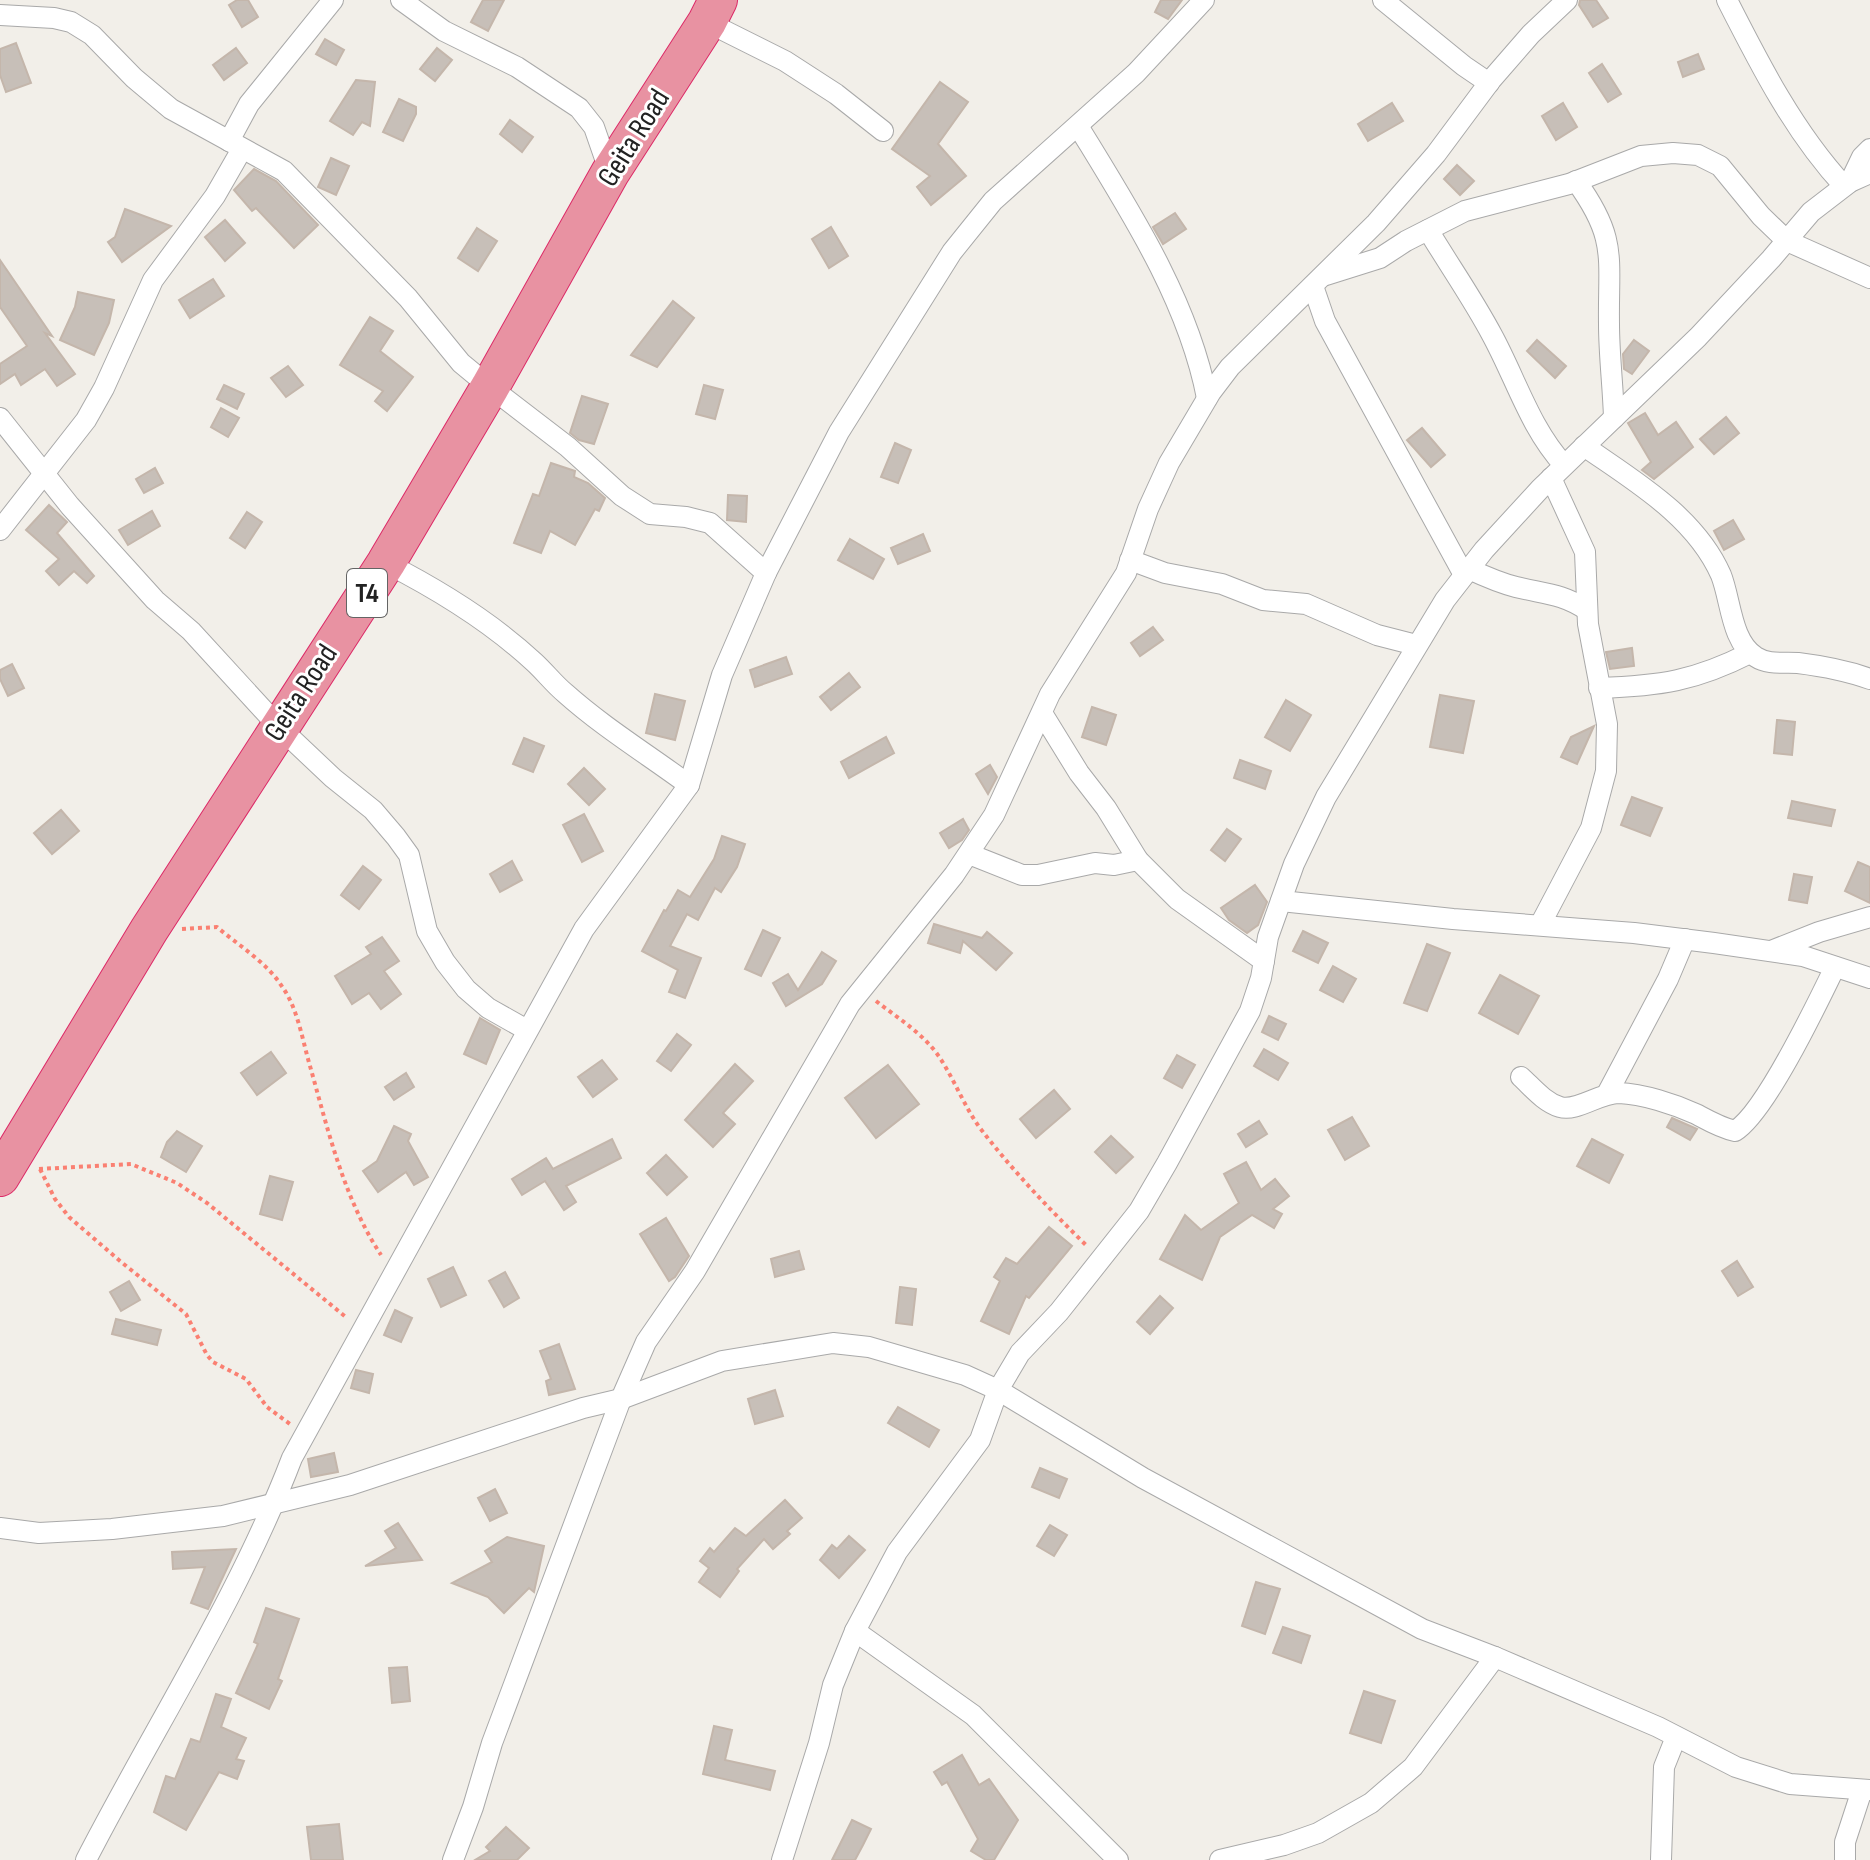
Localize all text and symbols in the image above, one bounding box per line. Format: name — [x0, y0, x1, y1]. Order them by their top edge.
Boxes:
street label: Geita Road — [590, 83, 678, 193]
road number: T4 — [347, 569, 387, 617]
street label: Geita Road — [256, 638, 346, 748]

